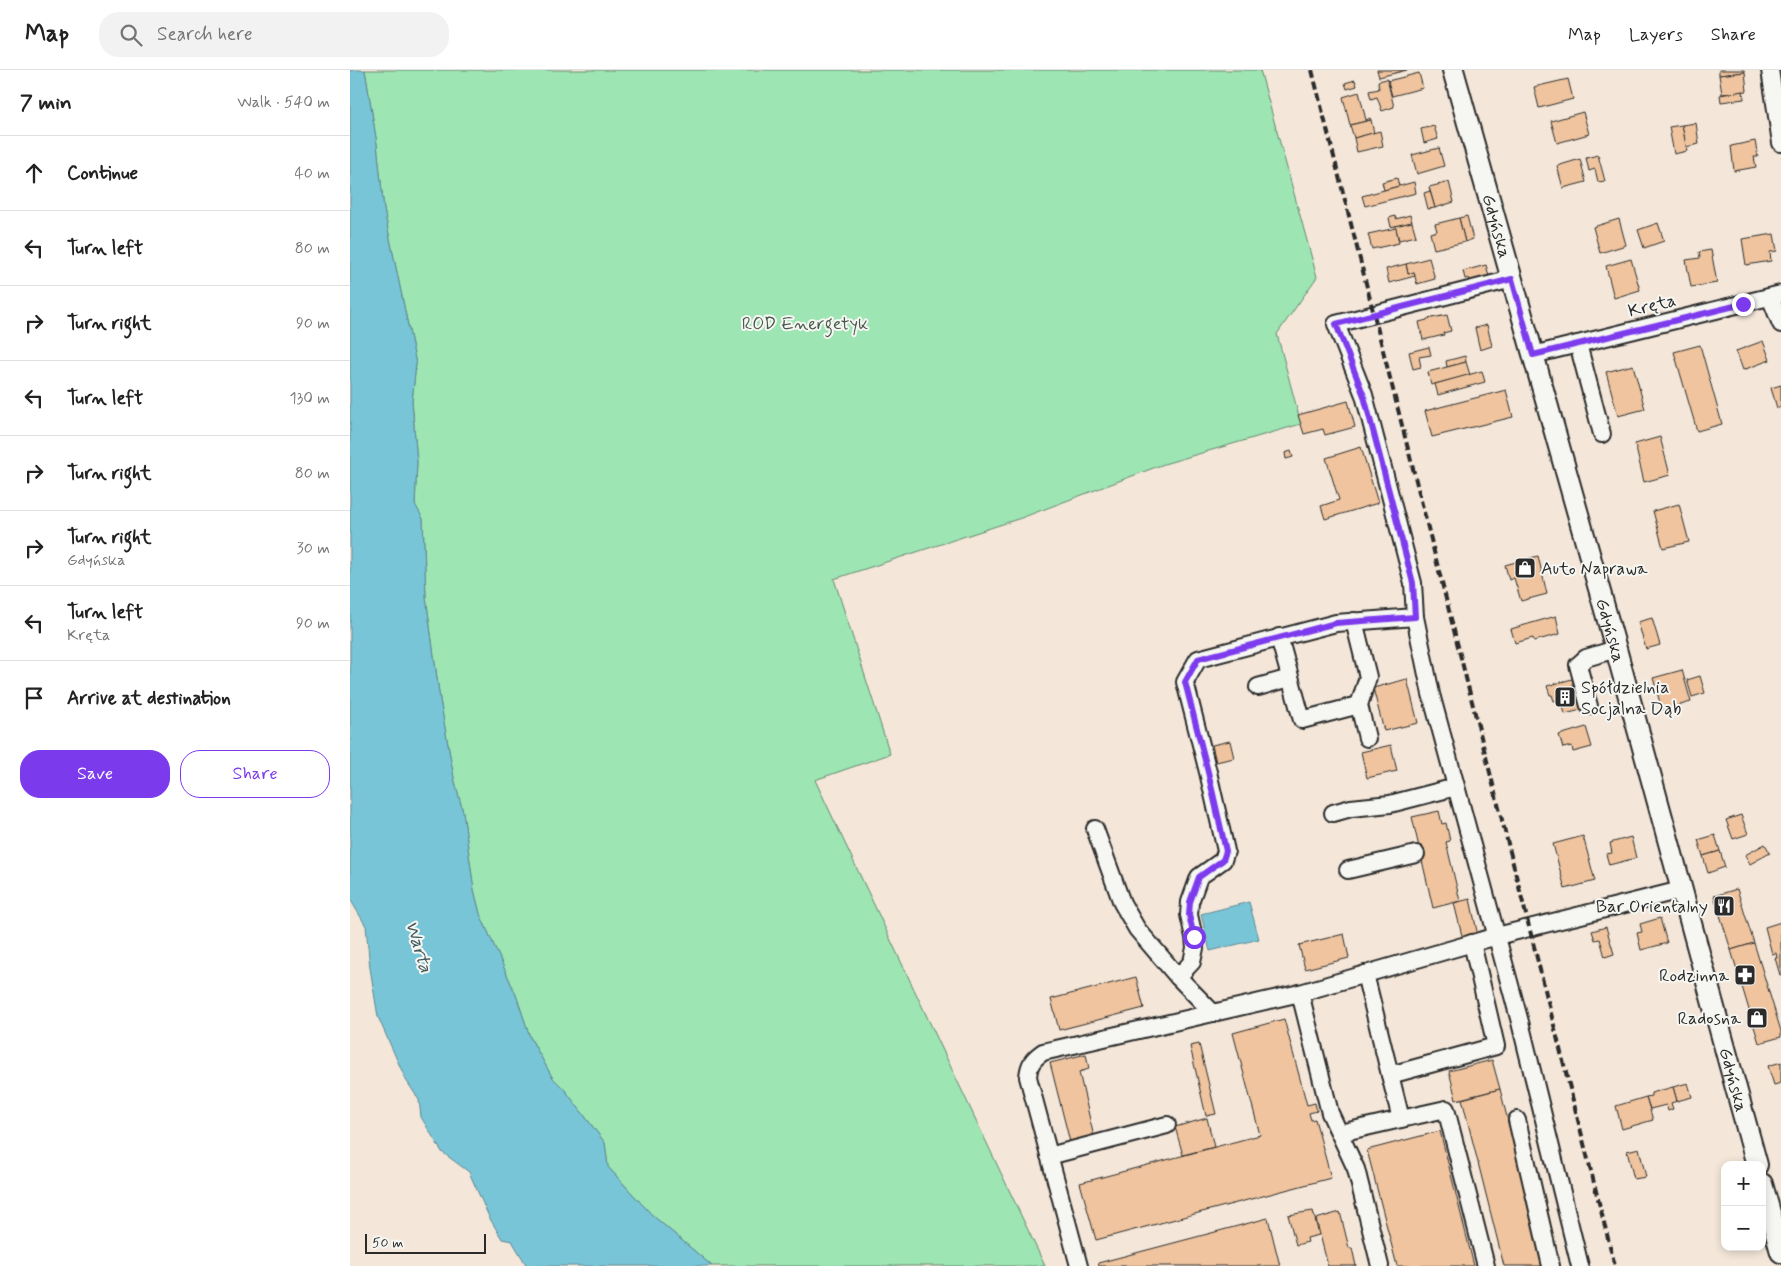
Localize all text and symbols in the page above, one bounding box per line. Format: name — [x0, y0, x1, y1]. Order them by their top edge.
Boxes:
search box — [99, 12, 449, 57]
text: Map — [25, 19, 69, 50]
icon: search — [117, 21, 145, 49]
text: Search here — [157, 22, 253, 47]
text: Map — [1568, 23, 1601, 47]
text: Layers — [1629, 23, 1683, 47]
text: Share — [1711, 23, 1756, 47]
text: 7 min — [20, 89, 72, 117]
text: Walk · 540 m — [237, 92, 330, 113]
icon: ahead — [20, 159, 48, 187]
text: Continue — [67, 161, 138, 186]
text: 40 m — [294, 163, 330, 184]
street label: Gdyńska — [1475, 191, 1516, 261]
icon: left — [20, 234, 48, 262]
text: Turn left — [67, 236, 143, 261]
text: 80 m — [295, 238, 330, 259]
street label: Kręta — [1626, 288, 1679, 324]
route end — [1732, 293, 1755, 316]
icon: right — [20, 309, 48, 337]
text: Turn right — [67, 311, 151, 336]
park label: ROD Energetyk — [742, 312, 868, 338]
text: 90 m — [296, 313, 330, 334]
icon: left — [20, 384, 48, 412]
text: Turn left — [67, 386, 143, 411]
text: 130 m — [289, 388, 330, 409]
icon: right — [20, 459, 48, 487]
text: Turn right — [67, 461, 151, 486]
text: 80 m — [295, 463, 330, 484]
text: Turn right — [67, 525, 151, 550]
icon: right — [20, 534, 48, 562]
text: 30 m — [297, 538, 330, 559]
text: Gdyńska — [67, 550, 125, 571]
shop icon: Auto Naprawa — [1513, 556, 1537, 580]
place label: Auto Naprawa — [1541, 557, 1648, 581]
street label: Gdyńska — [1589, 596, 1630, 665]
text: Turn left — [67, 600, 143, 625]
icon: left — [20, 609, 48, 637]
text: 90 m — [296, 613, 330, 634]
text: Kręta — [67, 625, 110, 646]
place label: Spółdzielnia Socjalna Dąb — [1581, 676, 1682, 721]
icon: arrive — [20, 684, 48, 712]
building icon: Spółdzielnia Socjalna Dąb — [1553, 685, 1577, 709]
text: Arrive at destination — [67, 686, 231, 711]
button: Save — [20, 750, 170, 798]
button: Share — [180, 750, 330, 798]
restaurant icon: Bar Orientalny — [1712, 894, 1736, 918]
place label: Bar Orientalny — [1596, 895, 1708, 919]
water label: Warta — [399, 918, 438, 976]
route start — [1183, 926, 1206, 949]
pharmacy icon: Rodzinna — [1733, 963, 1757, 987]
place label: Rodzinna — [1659, 964, 1729, 988]
shop icon: Radosna — [1745, 1006, 1769, 1030]
place label: Radosna — [1678, 1007, 1741, 1031]
street label: Gdyńska — [1712, 1045, 1753, 1115]
map controls — [1721, 1161, 1766, 1251]
button: + — [1721, 1161, 1766, 1206]
button: − — [1721, 1206, 1766, 1251]
scale bar — [365, 1231, 486, 1254]
text: 50 m — [372, 1234, 403, 1252]

